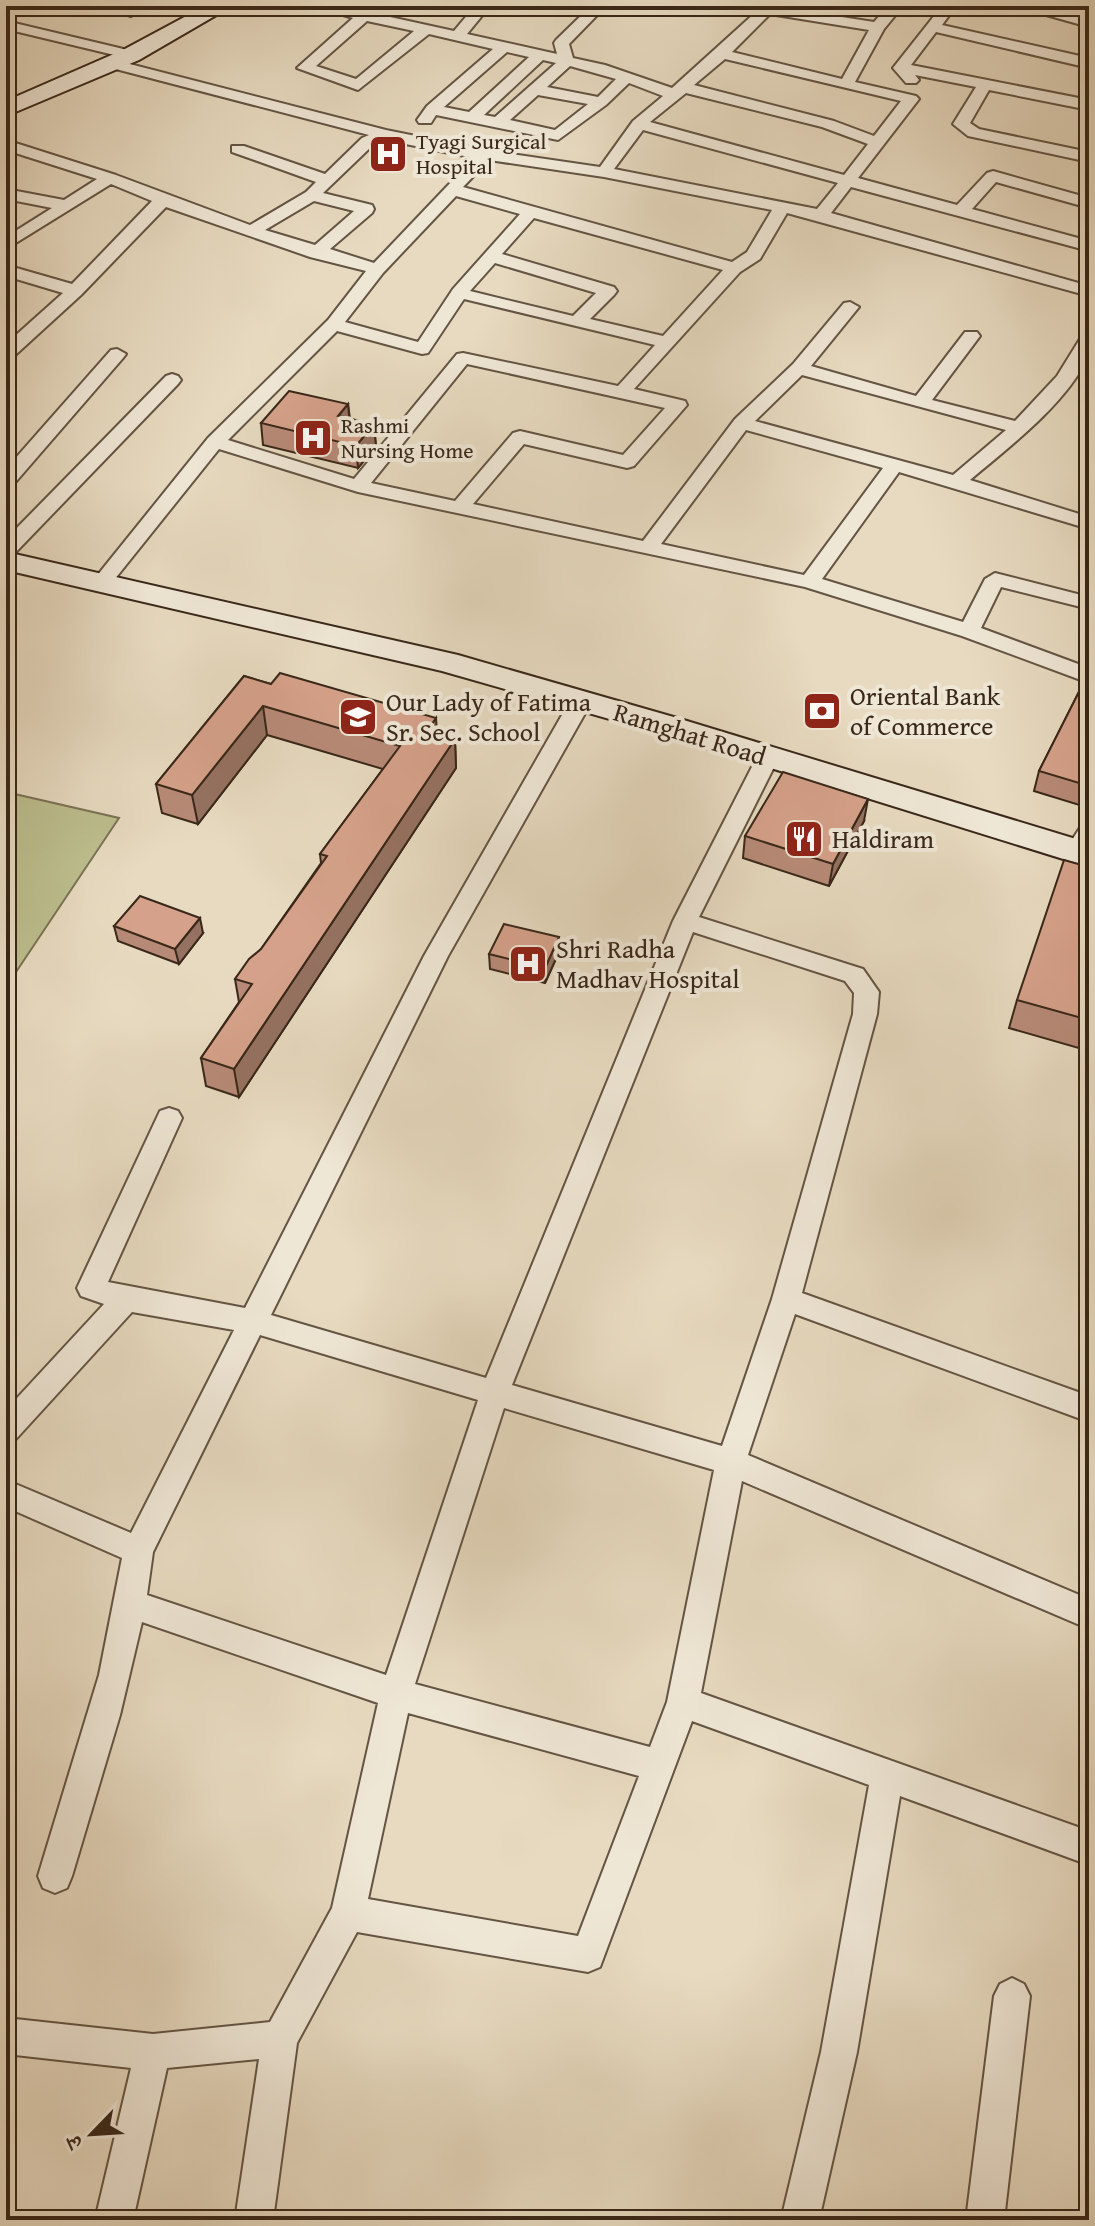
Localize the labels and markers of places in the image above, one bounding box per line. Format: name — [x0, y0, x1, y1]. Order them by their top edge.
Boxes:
place label: Tyagi Surgical Hospital — [416, 125, 547, 182]
hospital icon: Tyagi Surgical Hospital — [367, 133, 409, 175]
place label: Rashmi Nursing Home — [341, 409, 474, 466]
hospital icon: Rashmi Nursing Home — [292, 417, 334, 459]
place label: Oriental Bank of Commerce — [850, 676, 1001, 745]
place label: Our Lady of Fatima Sr. Sec. School — [386, 682, 592, 751]
bank icon: Oriental Bank of Commerce — [801, 690, 843, 732]
school or university icon: Our Lady of Fatima Sr. Sec. School — [337, 696, 379, 738]
restaurant icon: Haldiram — [783, 818, 825, 860]
place label: Haldiram — [832, 819, 934, 858]
place label: Shri Radha Madhav Hospital — [556, 929, 740, 998]
hospital icon: Shri Radha Madhav Hospital — [507, 943, 549, 985]

